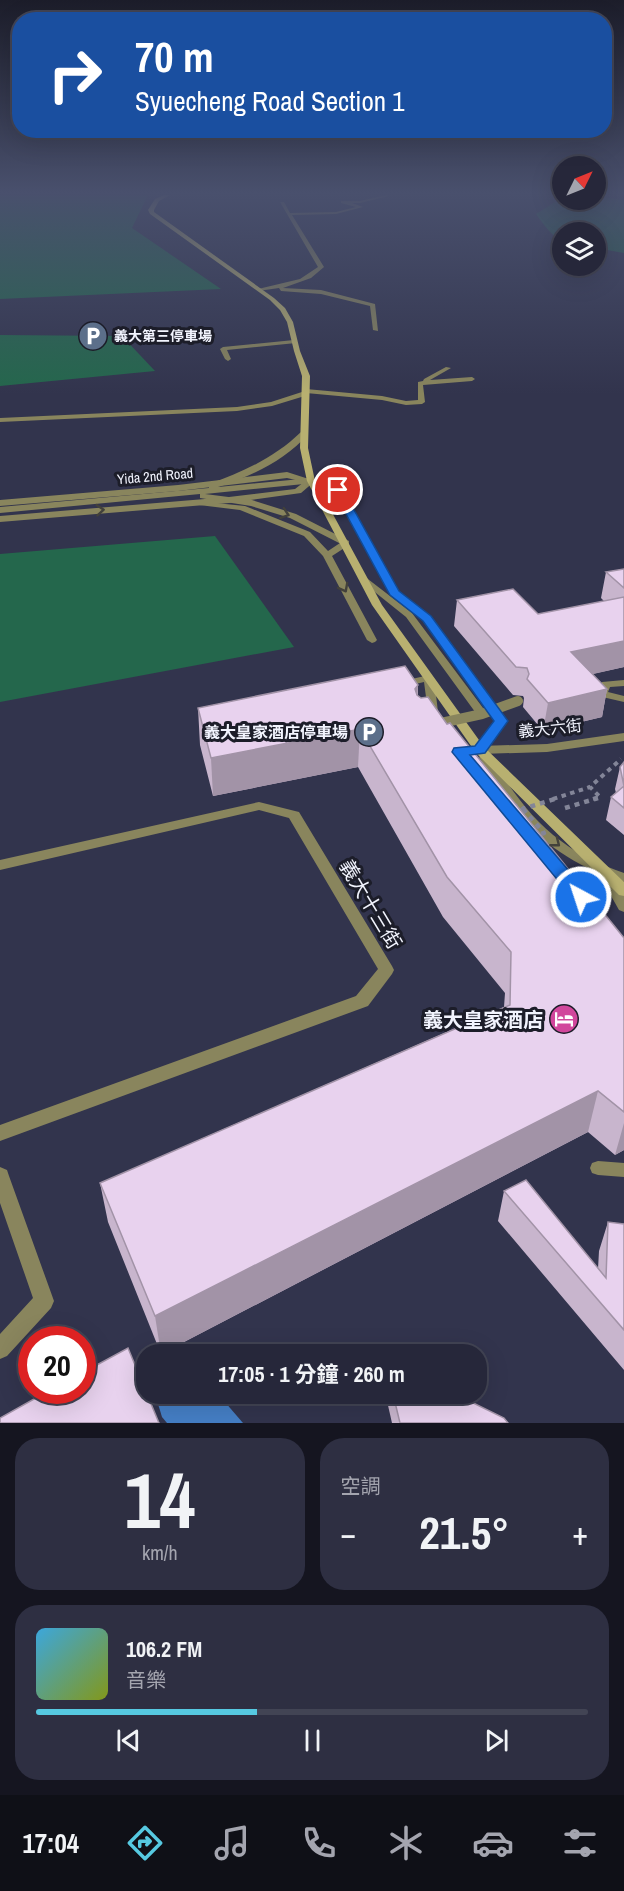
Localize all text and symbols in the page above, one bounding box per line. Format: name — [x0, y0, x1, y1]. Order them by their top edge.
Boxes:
text: 70 m — [135, 29, 214, 85]
icon: right — [36, 36, 114, 114]
text: Syuecheng Road Section 1 — [135, 83, 405, 119]
north arrow — [552, 156, 606, 210]
map controls — [552, 156, 606, 276]
button: layers — [552, 222, 606, 276]
parking icon: 義大第三停車場 — [77, 320, 109, 352]
place label: 義大第三停車場 — [114, 327, 212, 345]
street label: Yida 2nd Road — [116, 464, 194, 488]
pin — [312, 464, 363, 515]
icon: arrive — [321, 473, 354, 506]
one-way arrow — [96, 504, 105, 517]
one-way arrow — [279, 507, 290, 520]
one-way arrow — [337, 581, 349, 592]
street label: 義大六街 — [517, 714, 583, 742]
parking icon: 義大皇家酒店停車場 — [353, 716, 385, 748]
place label: 義大皇家酒店停車場 — [204, 721, 348, 743]
one-way arrow — [550, 835, 561, 846]
street label: 義大十三街 — [334, 854, 408, 954]
position arrow — [549, 865, 613, 929]
hotel icon: 義大皇家酒店 — [548, 1003, 580, 1035]
place label: 義大皇家酒店 — [423, 1006, 543, 1033]
speed limit sign: 20 — [18, 1326, 96, 1404]
text: 17:05 · 1 分鐘 · 260 m — [218, 1359, 405, 1389]
text: 14 — [124, 1447, 195, 1552]
text: 空調 — [341, 1472, 381, 1499]
text: 21.5° — [419, 1502, 509, 1563]
text: − — [341, 1511, 356, 1555]
text: + — [572, 1511, 588, 1555]
text: km/h — [142, 1539, 178, 1566]
text: 106.2 FM — [126, 1634, 202, 1664]
text: 音樂 — [126, 1666, 166, 1693]
icon: previous — [112, 1724, 145, 1757]
icon: pause — [296, 1724, 329, 1757]
icon: next — [480, 1724, 513, 1757]
icon: directions — [124, 1822, 166, 1864]
icon: music — [211, 1822, 253, 1864]
icon: phone — [298, 1822, 340, 1864]
icon: climate — [385, 1822, 427, 1864]
icon: car — [472, 1822, 514, 1864]
icon: filters — [559, 1822, 601, 1864]
text: 17:04 — [23, 1825, 79, 1861]

